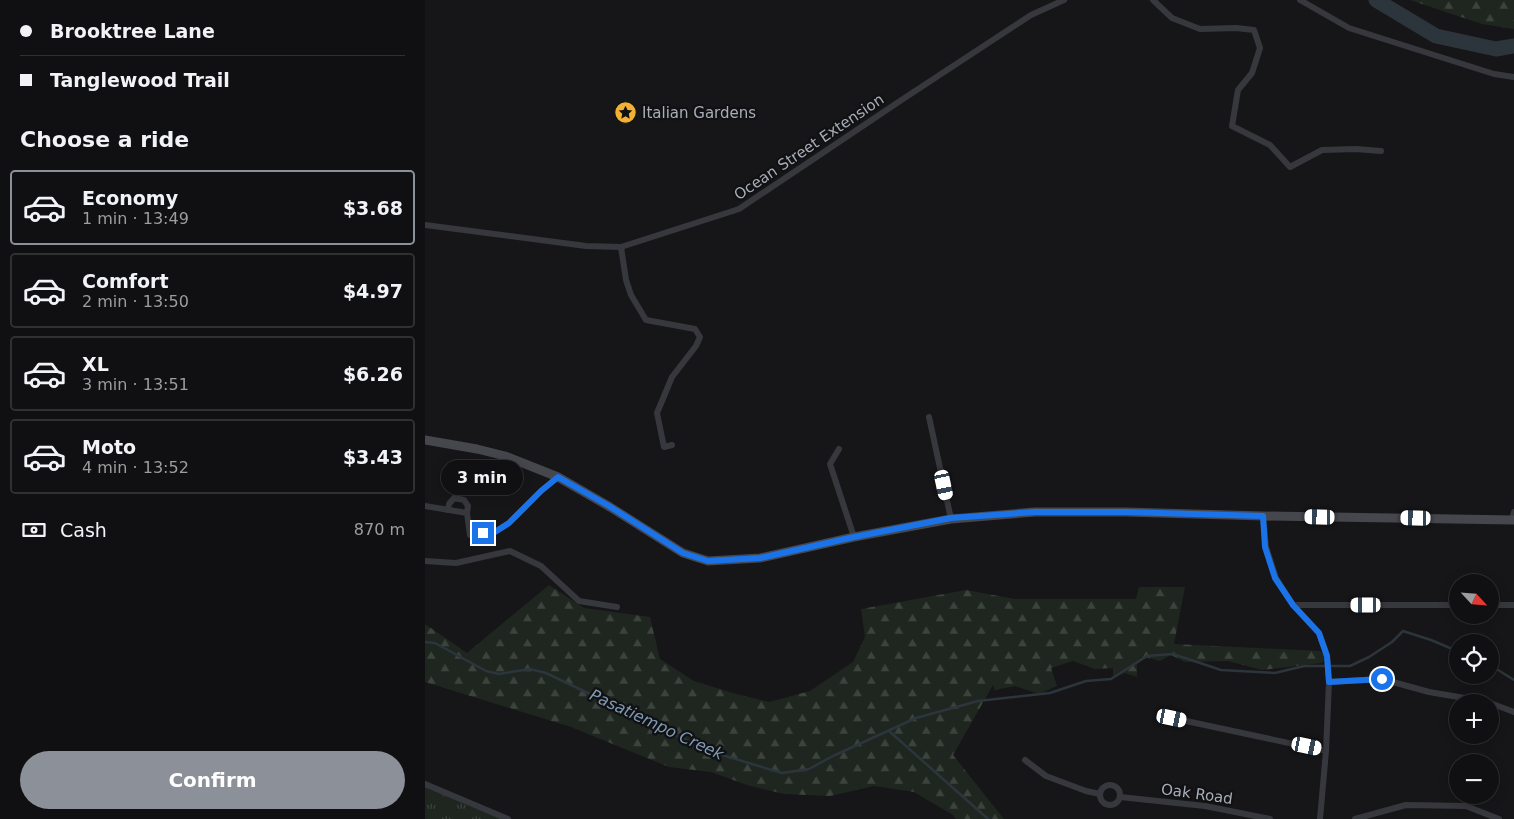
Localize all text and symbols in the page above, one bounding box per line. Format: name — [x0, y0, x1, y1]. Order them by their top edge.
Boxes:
text: Brooktree Lane — [50, 20, 215, 42]
text: Tanglewood Trail — [50, 69, 230, 91]
street label: Ocean Street Extension — [731, 90, 887, 204]
place icon: Italian Gardens — [614, 101, 638, 125]
place label: Italian Gardens — [642, 104, 756, 122]
text: Choose a ride — [20, 127, 189, 152]
icon: car — [22, 185, 67, 230]
text: Economy — [82, 187, 178, 209]
text: $3.68 — [343, 197, 403, 219]
text: 1 min · 13:49 — [82, 209, 189, 228]
icon: car — [22, 268, 67, 313]
text: Comfort — [82, 270, 169, 292]
text: $4.97 — [343, 280, 403, 302]
text: 2 min · 13:50 — [82, 292, 189, 311]
icon: car — [22, 351, 67, 396]
text: XL — [82, 353, 109, 375]
text: $6.26 — [343, 363, 403, 385]
text: 3 min · 13:51 — [82, 375, 189, 394]
icon: car — [22, 434, 67, 479]
text: Moto — [82, 436, 136, 458]
text: $3.43 — [343, 446, 403, 468]
text: 4 min · 13:52 — [82, 458, 189, 477]
callout: 3 min — [442, 460, 524, 496]
text: 3 min — [457, 468, 507, 487]
car — [933, 469, 954, 501]
car — [1304, 509, 1335, 525]
car — [1400, 510, 1431, 526]
icon: cash — [20, 516, 48, 544]
text: Cash — [60, 519, 107, 541]
text: 870 m — [354, 520, 405, 539]
route end — [472, 522, 494, 544]
north arrow — [1449, 574, 1499, 624]
map controls — [1449, 574, 1499, 804]
car — [1351, 598, 1381, 613]
button: locate — [1449, 634, 1499, 684]
route start — [1371, 668, 1393, 690]
water label: Pasatiempo Creek — [587, 685, 727, 764]
button: + — [1449, 694, 1499, 744]
car — [1155, 708, 1188, 728]
car — [1290, 736, 1323, 756]
button: Confirm — [20, 751, 405, 809]
button: − — [1449, 754, 1499, 804]
street label: Oak Road — [1160, 780, 1234, 808]

